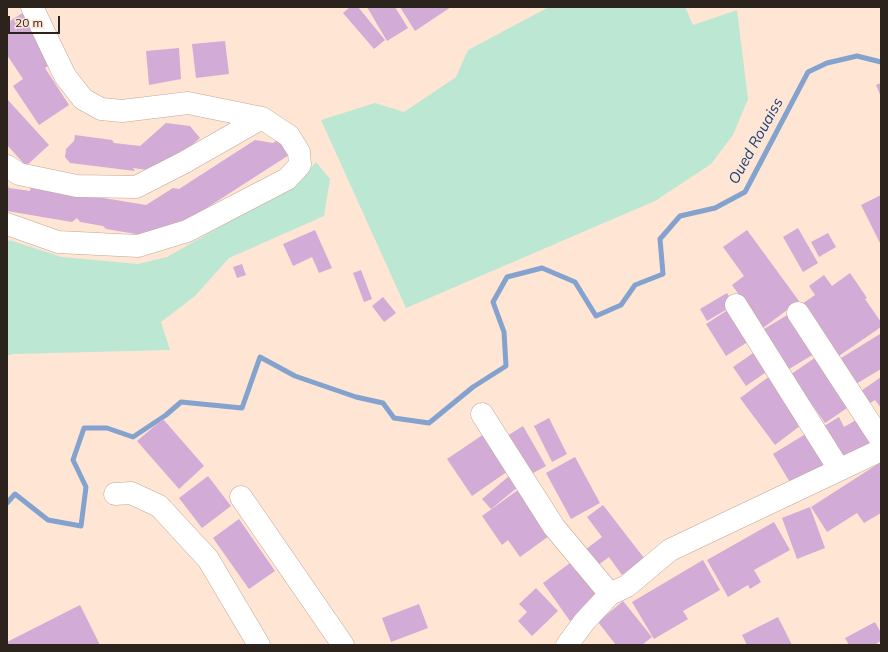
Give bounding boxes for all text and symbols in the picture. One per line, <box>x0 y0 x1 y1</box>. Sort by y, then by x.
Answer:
scale bar <box>10 8 62 34</box>
text: 20 m <box>15 15 43 30</box>
water label: Oued Rouaiss <box>725 95 787 187</box>

